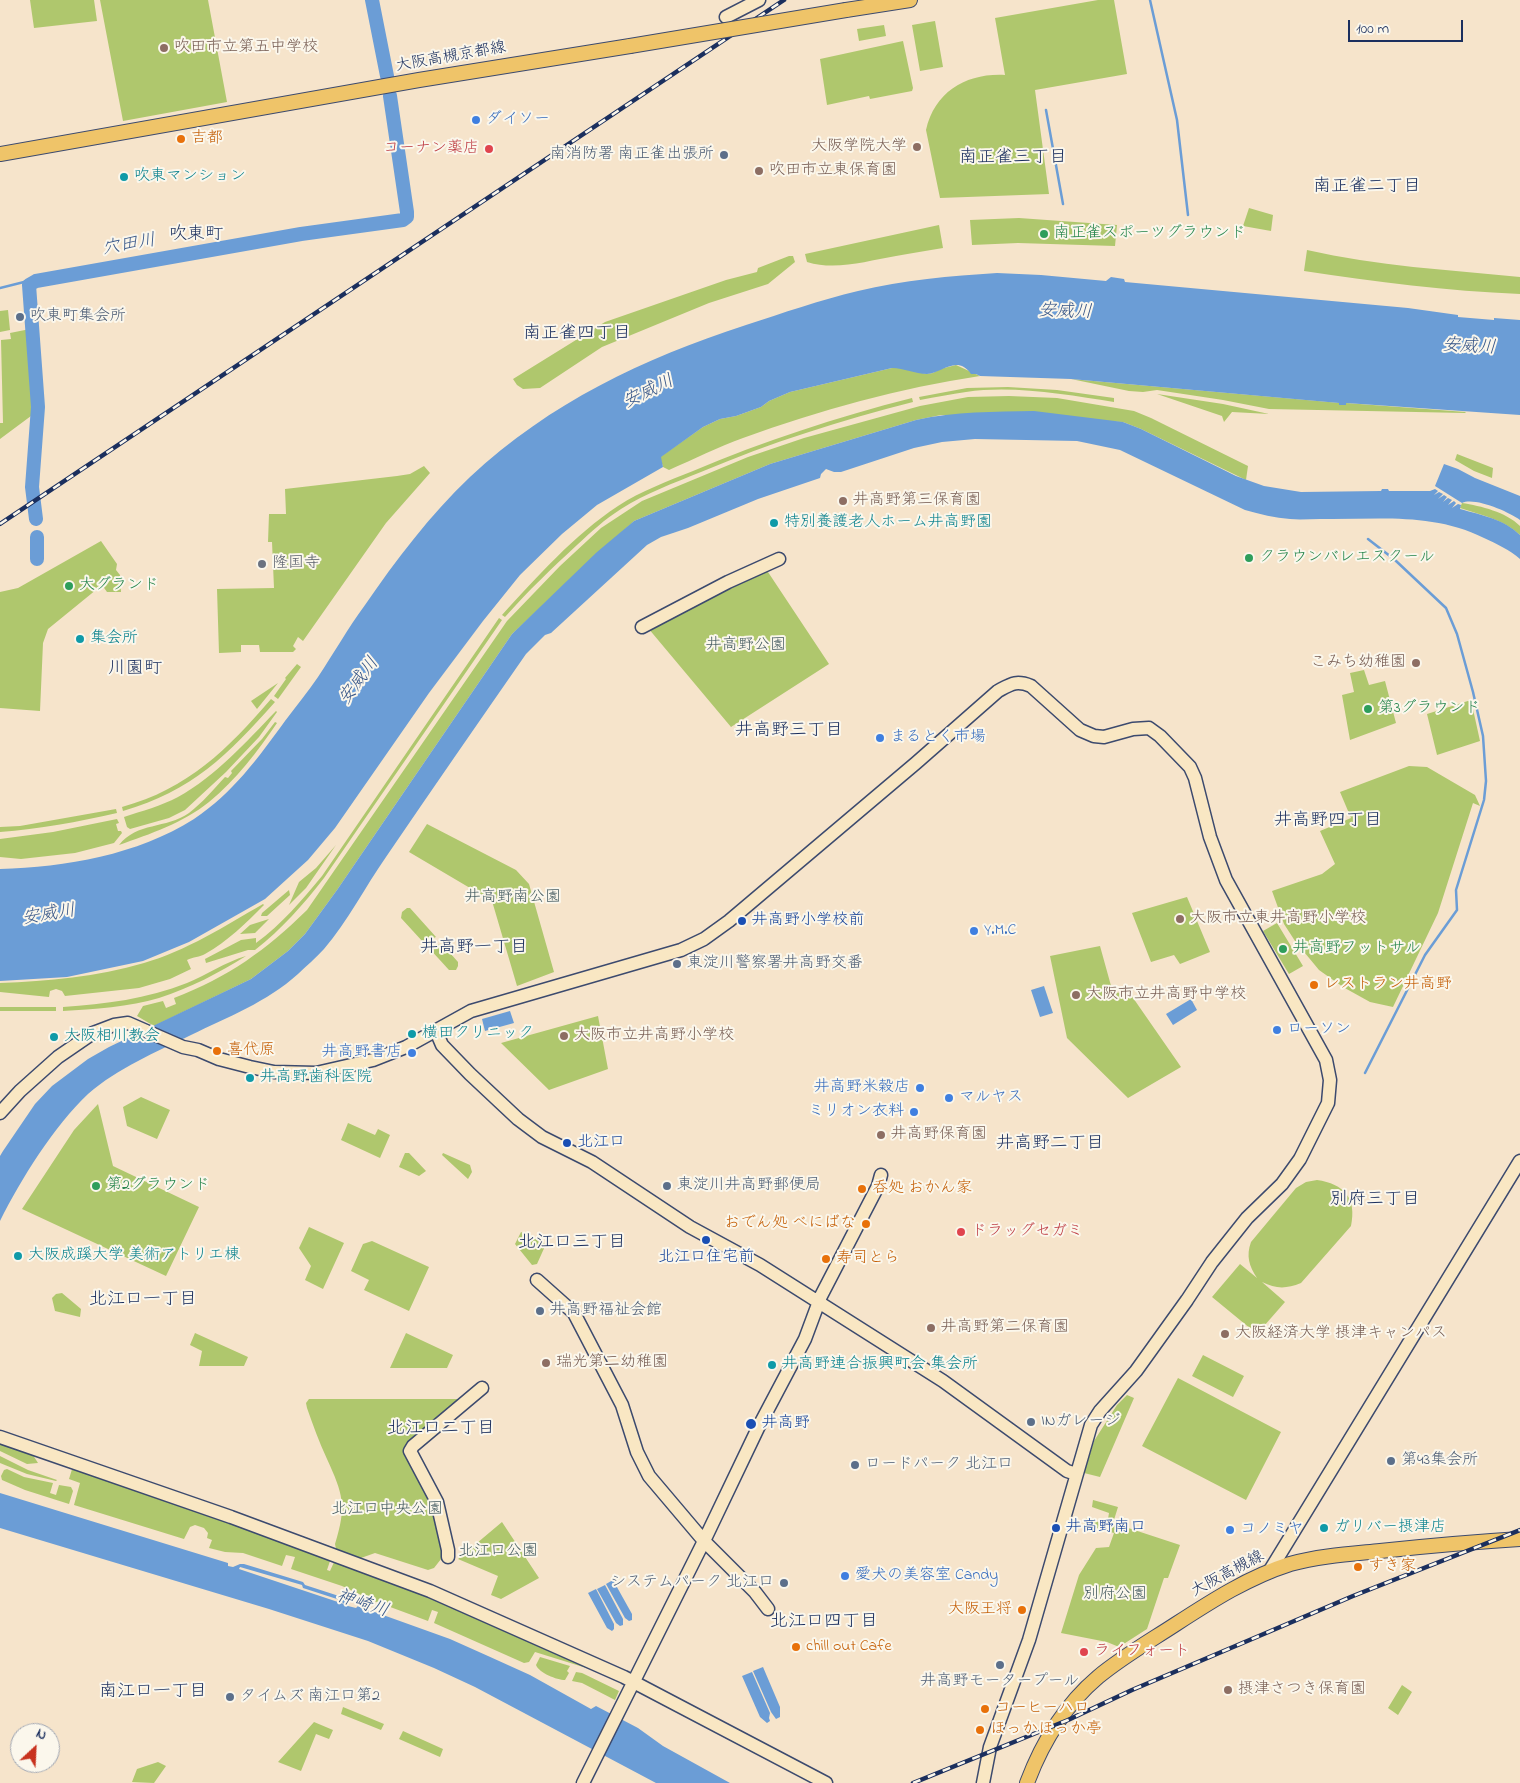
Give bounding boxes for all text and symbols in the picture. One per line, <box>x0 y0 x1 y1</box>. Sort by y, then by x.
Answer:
scale bar <box>1350 10 1465 42</box>
text: 100 m <box>1356 18 1389 40</box>
place label: 吹田市立第五中学校 <box>174 38 318 58</box>
street label: 大阪高槻京都線 <box>394 39 508 77</box>
marker: 吹田市立第五中学校 <box>158 42 170 54</box>
place label: ダイソー <box>486 110 550 130</box>
marker: ダイソー <box>470 114 482 126</box>
place label: 吉都 <box>191 129 223 149</box>
marker: 吉都 <box>175 133 187 145</box>
place label: 大阪学院大学 <box>811 137 907 157</box>
place label: コーナン薬店 <box>383 139 479 159</box>
marker: 大阪学院大学 <box>911 141 923 153</box>
marker: コーナン薬店 <box>483 143 495 155</box>
place label: 南消防署 南正雀出張所 <box>550 145 714 165</box>
district label: 南正雀三丁目 <box>959 148 1067 170</box>
marker: 南消防署 南正雀出張所 <box>718 149 730 161</box>
place label: 吹田市立東保育園 <box>769 161 897 181</box>
marker: 吹田市立東保育園 <box>753 165 765 177</box>
place label: 吹東マンション <box>134 167 246 187</box>
marker: 吹東マンション <box>118 171 130 183</box>
district label: 南正雀二丁目 <box>1313 177 1421 199</box>
place label: 南正雀スポーツグラウンド <box>1054 224 1246 244</box>
district label: 吹東町 <box>169 225 223 247</box>
marker: 南正雀スポーツグラウンド <box>1038 228 1050 240</box>
water label: 穴田川 <box>101 231 157 261</box>
water label: 安威川 <box>1038 301 1092 325</box>
place label: 吹東町集会所 <box>30 307 126 327</box>
marker: 吹東町集会所 <box>14 311 26 323</box>
district label: 南正雀四丁目 <box>523 324 631 346</box>
water label: 安威川 <box>1441 336 1497 360</box>
water label: 安威川 <box>620 371 678 415</box>
place label: 井高野第三保育園 <box>853 491 981 511</box>
marker: 井高野第三保育園 <box>837 495 849 507</box>
place label: 特別養護老人ホーム井高野園 <box>784 513 992 533</box>
marker: 特別養護老人ホーム井高野園 <box>768 517 780 529</box>
place label: クラウンバレエスクール <box>1259 548 1435 568</box>
marker: クラウンバレエスクール <box>1243 552 1255 564</box>
place label: 隆国寺 <box>272 554 320 574</box>
marker: 隆国寺 <box>256 558 268 570</box>
place label: 大グランド <box>79 576 159 596</box>
marker: 大グランド <box>63 580 75 592</box>
place label: 集会所 <box>90 629 138 649</box>
marker: 集会所 <box>74 633 86 645</box>
park label: 井高野公園 <box>706 636 786 656</box>
place label: こみち幼稚園 <box>1310 653 1406 673</box>
water label: 安威川 <box>335 654 385 710</box>
marker: こみち幼稚園 <box>1410 657 1422 669</box>
district label: 川園町 <box>108 659 162 681</box>
place label: 第3グラウンド <box>1378 699 1481 719</box>
marker: 第3グラウンド <box>1362 703 1374 715</box>
district label: 井高野三丁目 <box>735 721 843 743</box>
place label: まるとく市場 <box>890 728 986 748</box>
marker: まるとく市場 <box>874 732 886 744</box>
district label: 井高野四丁目 <box>1274 811 1382 833</box>
park label: 井高野南公園 <box>465 888 561 908</box>
water label: 安威川 <box>21 901 77 931</box>
place label: 大阪市立東井高野小学校 <box>1190 909 1366 929</box>
place label: 井高野小学校前 <box>752 911 864 931</box>
marker: 大阪市立東井高野小学校 <box>1174 913 1186 925</box>
marker: 井高野小学校前 <box>736 915 748 927</box>
place label: Y.M.C <box>984 921 1016 941</box>
marker: Y.M.C <box>968 925 980 937</box>
district label: 井高野一丁目 <box>420 938 528 960</box>
place label: 井高野フットサル <box>1293 939 1421 959</box>
marker: 井高野フットサル <box>1277 943 1289 955</box>
place label: 東淀川警察署井高野交番 <box>687 954 863 974</box>
marker: 東淀川警察署井高野交番 <box>671 958 683 970</box>
place label: レストラン井高野 <box>1324 975 1452 995</box>
marker: レストラン井高野 <box>1308 979 1320 991</box>
place label: 大阪市立井高野中学校 <box>1086 985 1246 1005</box>
marker: 大阪市立井高野中学校 <box>1070 989 1082 1001</box>
place label: ローソン <box>1287 1020 1351 1040</box>
place label: 横田クリニック <box>422 1024 534 1044</box>
marker: ローソン <box>1271 1024 1283 1036</box>
place label: 大阪市立井高野小学校 <box>574 1026 734 1046</box>
place label: 大阪相川教会 <box>64 1027 160 1047</box>
marker: 横田クリニック <box>406 1028 418 1040</box>
marker: 大阪市立井高野小学校 <box>558 1030 570 1042</box>
marker: 大阪相川教会 <box>48 1031 60 1043</box>
place label: 喜代原 <box>227 1041 275 1061</box>
place label: 井高野書店 <box>322 1043 402 1063</box>
marker: 喜代原 <box>211 1045 223 1057</box>
marker: 井高野書店 <box>406 1047 418 1059</box>
place label: 井高野歯科医院 <box>260 1068 372 1088</box>
marker: 井高野歯科医院 <box>244 1072 256 1084</box>
place label: 井高野米穀店 <box>814 1078 910 1098</box>
marker: 井高野米穀店 <box>914 1082 926 1094</box>
place label: マルヤス <box>959 1088 1023 1108</box>
marker: マルヤス <box>943 1092 955 1104</box>
place label: ミリオン衣料 <box>808 1102 904 1122</box>
marker: ミリオン衣料 <box>908 1106 920 1118</box>
place label: 井高野保育園 <box>891 1125 987 1145</box>
marker: 井高野保育園 <box>875 1129 887 1141</box>
place label: 北江口 <box>577 1133 625 1153</box>
district label: 井高野二丁目 <box>996 1134 1104 1156</box>
marker: 北江口 <box>561 1137 573 1149</box>
place label: 第2グラウンド <box>106 1176 210 1196</box>
place label: 東淀川井高野郵便局 <box>677 1176 821 1196</box>
place label: 呑処 おかん家 <box>872 1179 972 1199</box>
marker: 第2グラウンド <box>90 1180 102 1192</box>
marker: 東淀川井高野郵便局 <box>661 1180 673 1192</box>
marker: 呑処 おかん家 <box>856 1183 868 1195</box>
district label: 別府三丁目 <box>1330 1190 1420 1212</box>
place label: おでん処 べにばな <box>724 1214 856 1234</box>
marker: おでん処 べにばな <box>860 1218 872 1230</box>
place label: ドラッグセガミ <box>971 1222 1083 1242</box>
marker: ドラッグセガミ <box>955 1226 967 1238</box>
district label: 北江口三丁目 <box>518 1233 626 1255</box>
marker: 北江口住宅前 <box>700 1234 712 1246</box>
place label: 大阪成蹊大学 美術アトリエ棟 <box>28 1246 240 1266</box>
place label: 北江口住宅前 <box>658 1248 754 1268</box>
place label: 寿司とら <box>836 1249 900 1269</box>
marker: 大阪成蹊大学 美術アトリエ棟 <box>12 1250 24 1262</box>
marker: 寿司とら <box>820 1253 832 1265</box>
district label: 北江口一丁目 <box>89 1290 197 1312</box>
place label: 井高野福祉会館 <box>550 1301 662 1321</box>
marker: 井高野福祉会館 <box>534 1305 546 1317</box>
place label: 井高野第二保育園 <box>941 1318 1069 1338</box>
marker: 井高野第二保育園 <box>925 1322 937 1334</box>
place label: 大阪経済大学 摂津キャンパス <box>1235 1324 1447 1344</box>
marker: 大阪経済大学 摂津キャンパス <box>1219 1328 1231 1340</box>
place label: 瑞光第二幼稚園 <box>556 1353 668 1373</box>
place label: 井高野連合振興町会 集会所 <box>782 1355 978 1375</box>
marker: 瑞光第二幼稚園 <box>540 1357 552 1369</box>
marker: 井高野連合振興町会 集会所 <box>766 1359 778 1371</box>
place label: INガレージ <box>1041 1412 1120 1432</box>
place label: 井高野 <box>762 1414 810 1434</box>
marker: INガレージ <box>1025 1416 1037 1428</box>
marker: 井高野 <box>744 1417 758 1431</box>
district label: 北江口二丁目 <box>387 1419 495 1441</box>
place label: 第43集会所 <box>1401 1451 1478 1471</box>
place label: ロードパーク 北江口 <box>865 1455 1013 1475</box>
marker: 第43集会所 <box>1385 1455 1397 1467</box>
marker: ロードパーク 北江口 <box>849 1459 861 1471</box>
park label: 北江口中央公園 <box>331 1500 443 1520</box>
place label: 井高野南口 <box>1066 1518 1146 1538</box>
place label: ガリバー摂津店 <box>1334 1518 1446 1538</box>
place label: コノミヤ <box>1240 1520 1304 1540</box>
marker: 井高野南口 <box>1050 1522 1062 1534</box>
marker: ガリバー摂津店 <box>1318 1522 1330 1534</box>
marker: コノミヤ <box>1224 1524 1236 1536</box>
park label: 北江口公園 <box>458 1542 538 1562</box>
street label: 大阪高槻線 <box>1188 1548 1268 1602</box>
place label: すき家 <box>1368 1557 1416 1577</box>
marker: すき家 <box>1352 1561 1364 1573</box>
place label: 愛犬の美容室 Candy <box>855 1566 998 1586</box>
marker: 愛犬の美容室 Candy <box>839 1570 851 1582</box>
place label: システムパーク 北江口 <box>610 1573 774 1593</box>
marker: システムパーク 北江口 <box>778 1577 790 1589</box>
park label: 別府公園 <box>1083 1585 1147 1605</box>
water label: 神崎川 <box>333 1586 391 1624</box>
place label: 大阪王将 <box>948 1600 1012 1620</box>
marker: 大阪王将 <box>1016 1604 1028 1616</box>
district label: 北江口四丁目 <box>770 1612 878 1634</box>
place label: chill out Cafe <box>806 1637 892 1657</box>
marker: chill out Cafe <box>790 1641 802 1653</box>
place label: ライフォート <box>1094 1642 1190 1662</box>
marker: ライフォート <box>1078 1646 1090 1658</box>
marker: 井高野モータープール <box>994 1659 1006 1671</box>
place label: 井高野モータープール <box>920 1672 1080 1692</box>
place label: 摂津さつき保育園 <box>1238 1680 1366 1700</box>
district label: 南江口一丁目 <box>99 1682 207 1704</box>
marker: 摂津さつき保育園 <box>1222 1684 1234 1696</box>
place label: タイムズ 南江口第2 <box>240 1687 380 1707</box>
marker: タイムズ 南江口第2 <box>224 1691 236 1703</box>
place label: コーヒーハロ <box>995 1699 1090 1719</box>
marker: コーヒーハロ <box>979 1703 991 1715</box>
place label: ほっかほっか亭 <box>990 1720 1102 1740</box>
north arrow <box>10 1723 60 1773</box>
text: N <box>32 1723 50 1746</box>
marker: ほっかほっか亭 <box>974 1724 986 1736</box>

